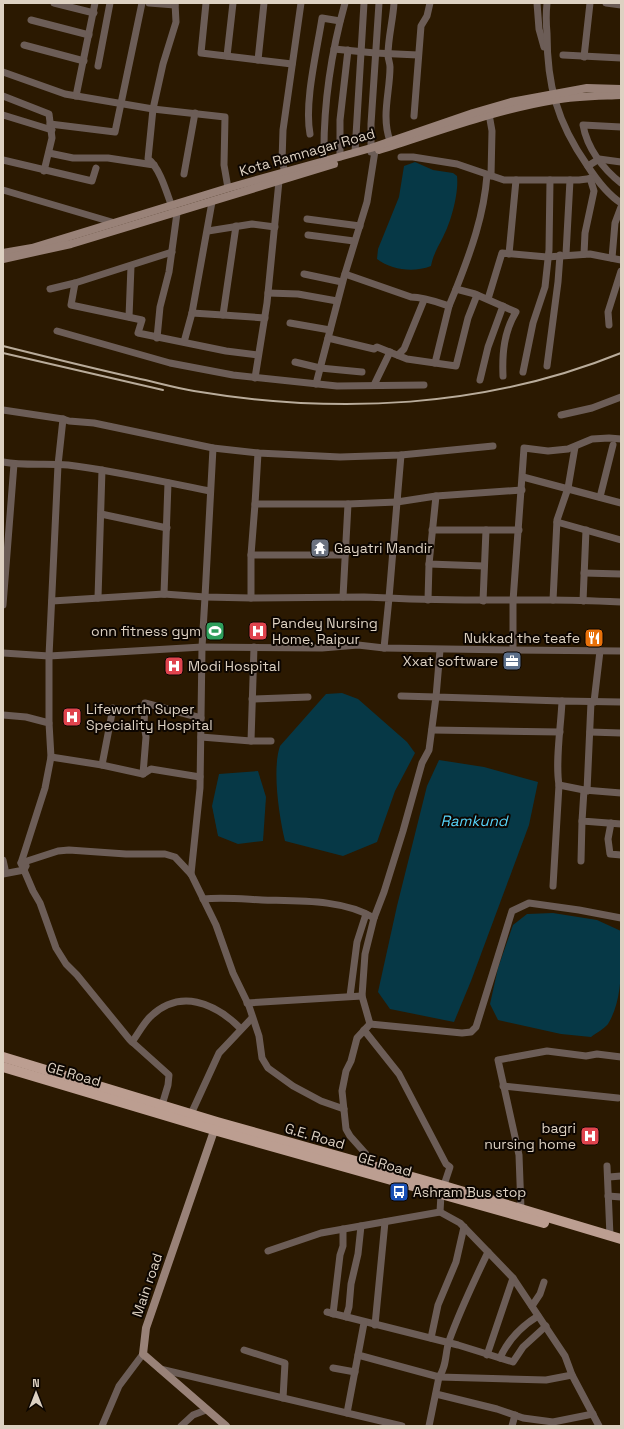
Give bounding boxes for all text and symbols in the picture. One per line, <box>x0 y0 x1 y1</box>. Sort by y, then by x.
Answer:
street label: Kota Ramnagar Road <box>237 124 377 180</box>
temple icon: Gayatri Mandir <box>309 537 331 559</box>
place label: Gayatri Mandir <box>334 539 433 557</box>
place label: Pandey Nursing Home, Raipur <box>272 614 378 648</box>
sports icon: onn fitness gym <box>204 620 226 642</box>
hospital icon: Pandey Nursing Home, Raipur <box>247 620 269 642</box>
place label: onn fitness gym <box>91 622 201 640</box>
restaurant icon: Nukkad the teafe <box>583 627 605 649</box>
place label: Nukkad the teafe <box>464 629 580 647</box>
office icon: Xxat software <box>501 650 523 672</box>
place label: Xxat software <box>403 652 498 670</box>
hospital icon: Modi Hospital <box>163 655 185 677</box>
place label: Modi Hospital <box>188 657 280 675</box>
place label: Lifeworth Super Speciality Hospital <box>86 700 213 734</box>
hospital icon: Lifeworth Super Speciality Hospital <box>61 706 83 728</box>
water label: Ramkund <box>440 811 510 830</box>
street label: GE Road <box>45 1058 103 1090</box>
street label: G.E. Road <box>283 1119 347 1153</box>
place label: bagri nursing home <box>484 1119 576 1153</box>
hospital icon: bagri nursing home <box>579 1125 601 1147</box>
street label: GE Road <box>356 1148 414 1180</box>
bus stop icon: Ashram Bus stop <box>388 1181 410 1203</box>
place label: Ashram Bus stop <box>413 1183 526 1201</box>
street label: Main road <box>128 1251 166 1319</box>
north arrow <box>16 1373 56 1413</box>
text: N <box>32 1376 40 1390</box>

